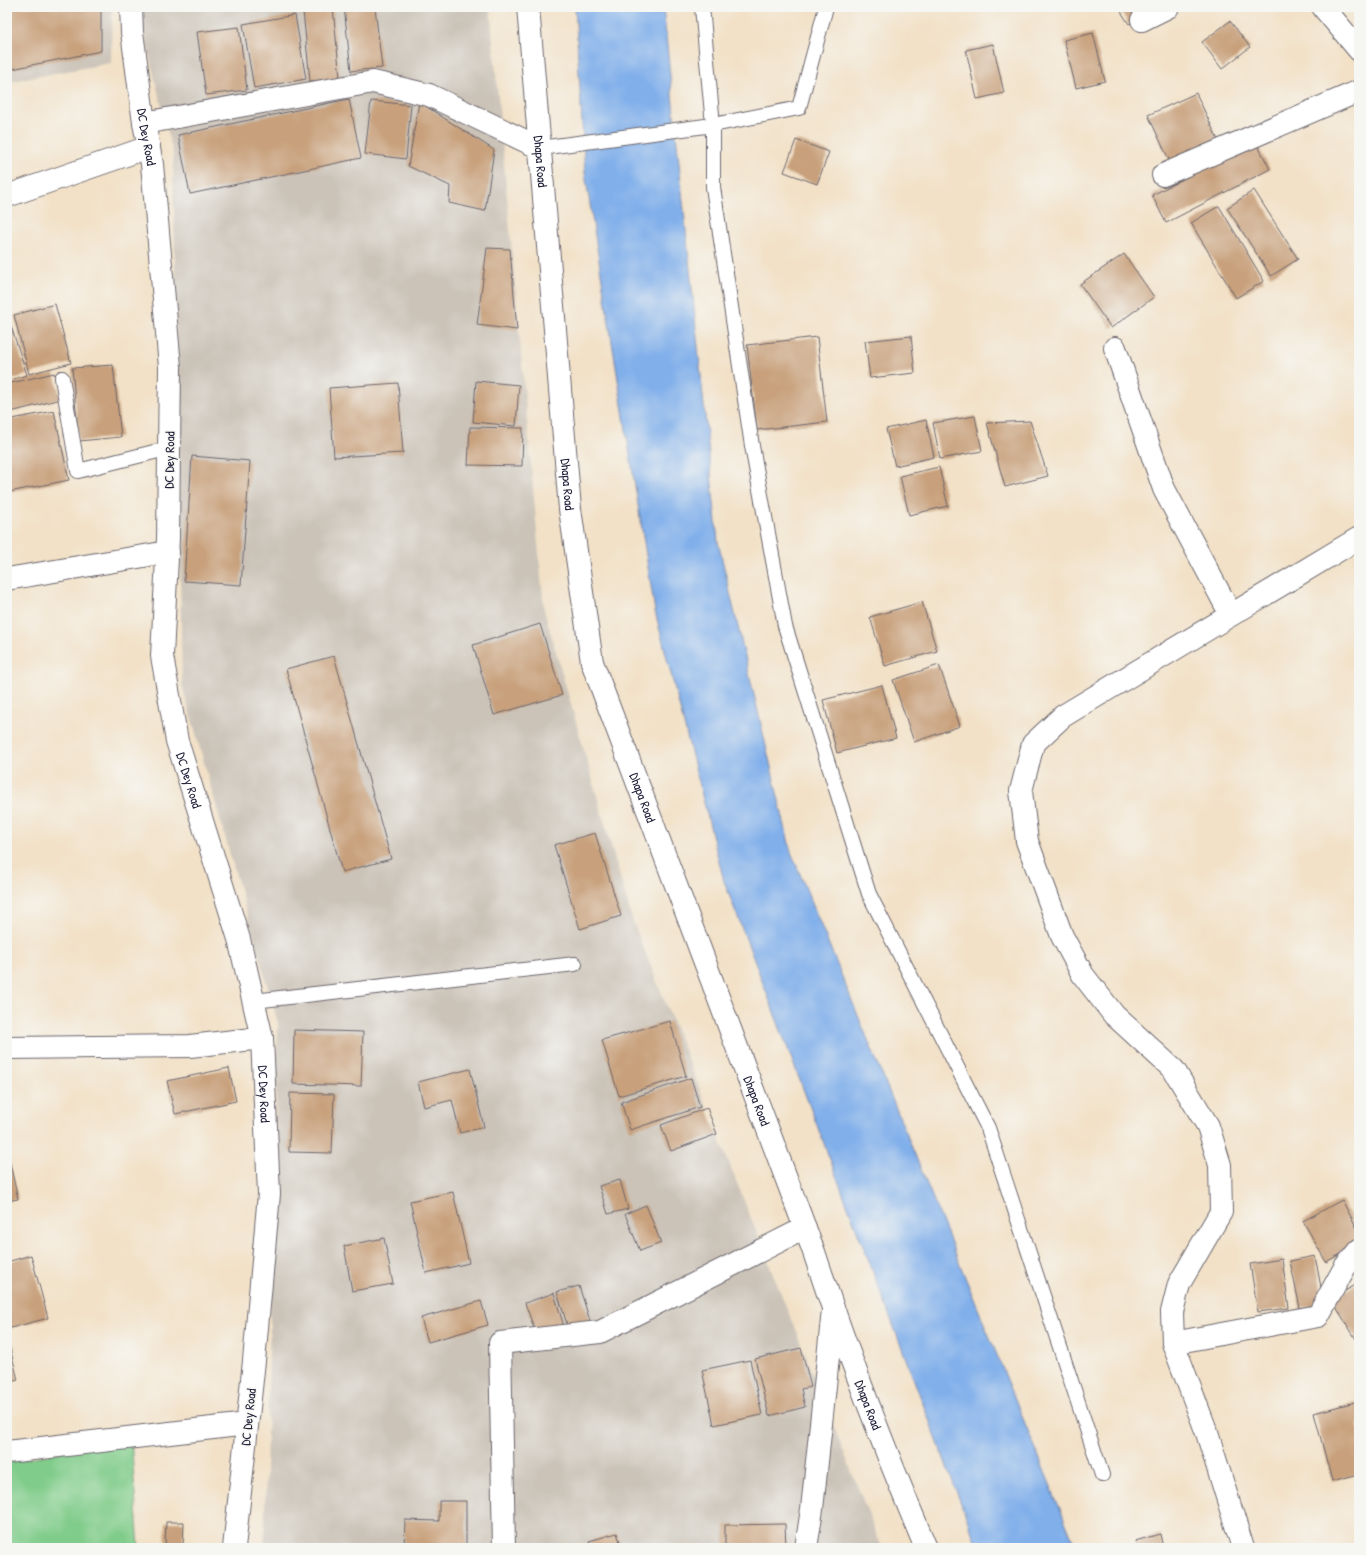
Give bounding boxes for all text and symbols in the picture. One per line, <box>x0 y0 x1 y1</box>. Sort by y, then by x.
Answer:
street label: DC Dey Road <box>133 107 161 167</box>
street label: Dhapa Road <box>530 135 552 188</box>
street label: DC Dey Road <box>160 431 178 489</box>
street label: Dhapa Road <box>557 458 579 511</box>
street label: DC Dey Road <box>172 750 206 810</box>
street label: Dhapa Road <box>625 770 660 825</box>
street label: DC Dey Road <box>254 1065 275 1123</box>
street label: Dhapa Road <box>740 1073 775 1128</box>
street label: Dhapa Road <box>851 1377 886 1432</box>
street label: DC Dey Road <box>236 1387 260 1447</box>

